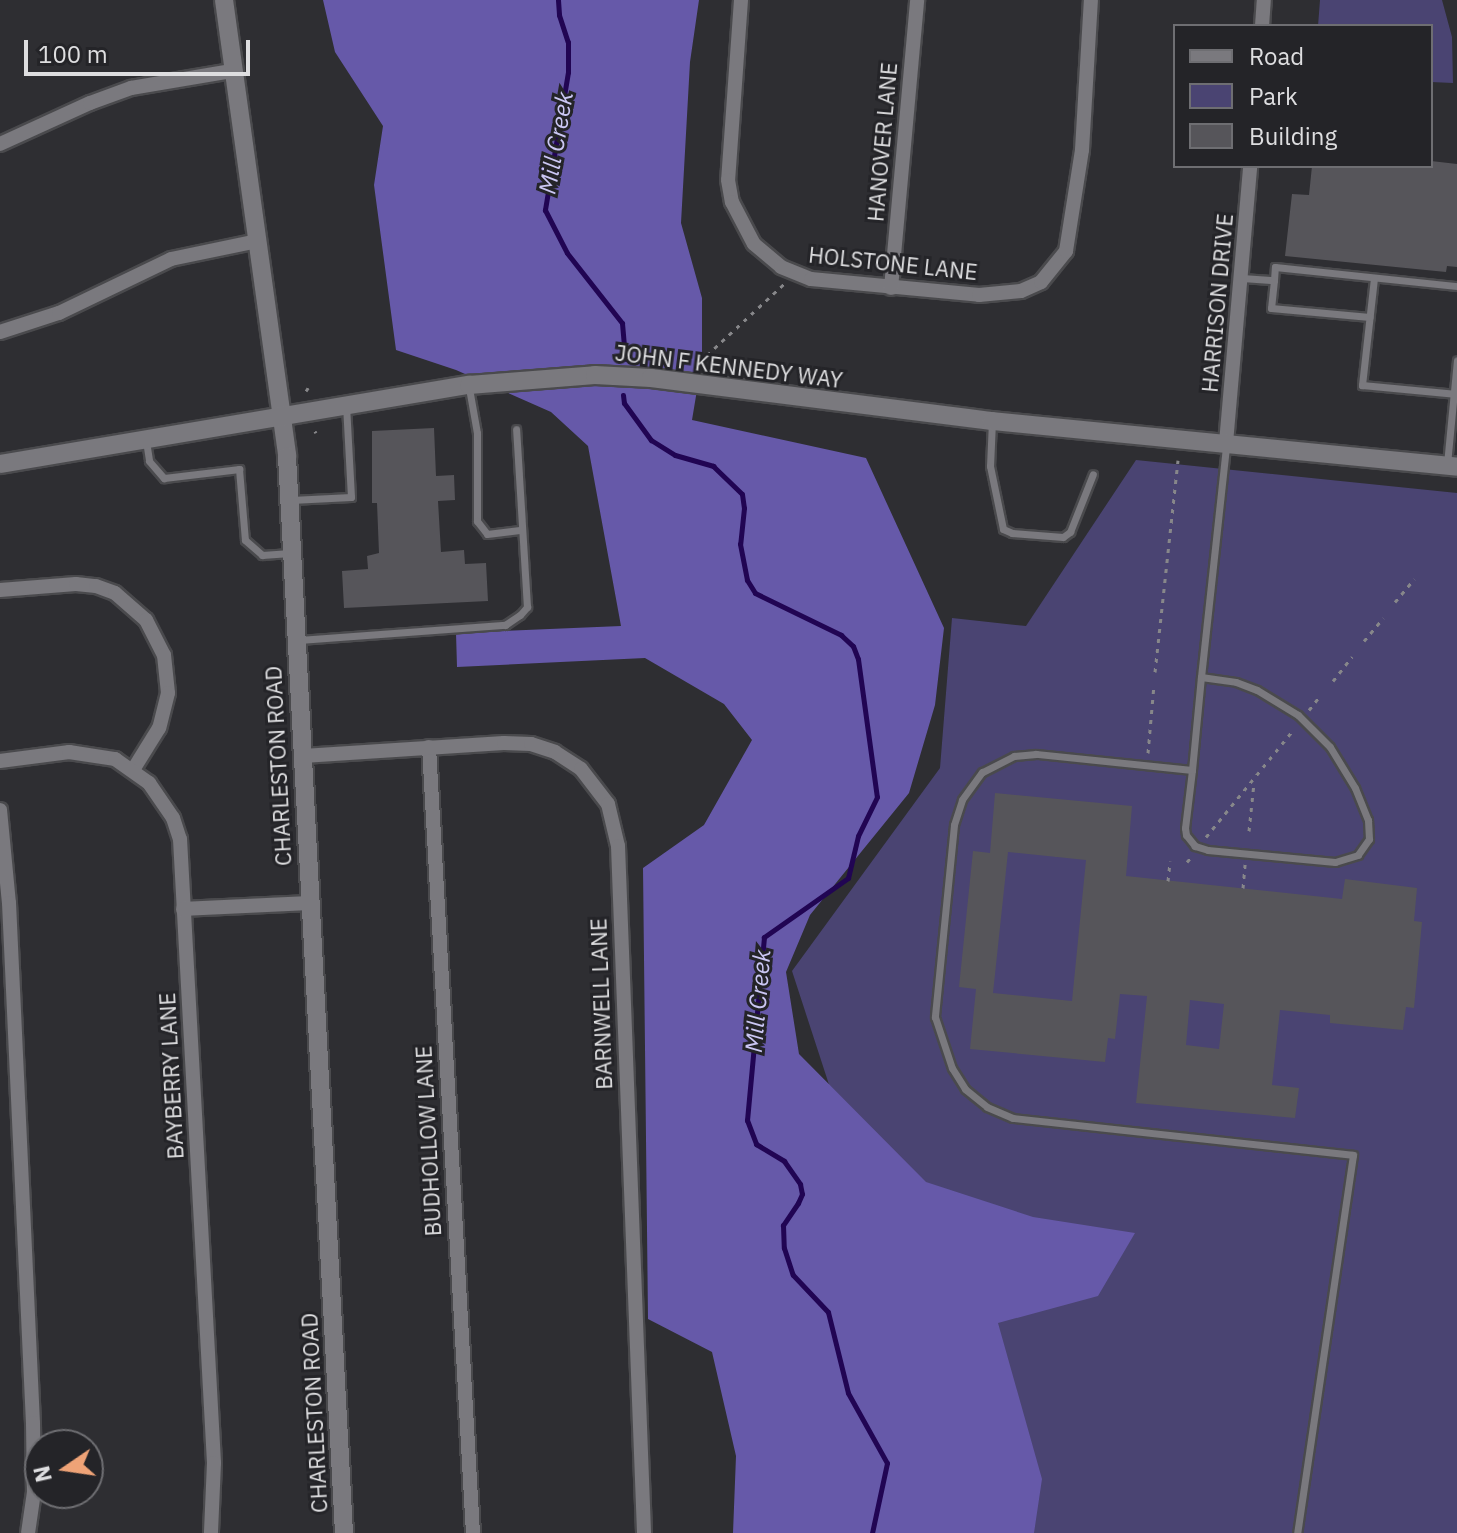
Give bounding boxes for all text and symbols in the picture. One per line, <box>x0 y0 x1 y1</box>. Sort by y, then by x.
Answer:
scale bar <box>28 24 254 74</box>
legend <box>1173 24 1433 168</box>
text: 100 m <box>38 38 108 70</box>
text: Road <box>1249 40 1304 72</box>
street label: HANOVER LANE <box>862 61 902 223</box>
text: Park <box>1249 80 1298 112</box>
water label: Mill Creek <box>533 90 579 196</box>
text: Building <box>1249 120 1337 152</box>
street label: HARRISON DRIVE <box>1196 212 1238 394</box>
street label: HOLSTONE LANE <box>807 241 979 285</box>
street label: JOHN F KENNEDY WAY <box>614 339 844 393</box>
street label: CHARLESTON ROAD <box>260 665 296 867</box>
street label: BARNWELL LANE <box>585 918 617 1090</box>
water label: Mill Creek <box>739 948 777 1054</box>
street label: BAYBERRY LANE <box>153 992 189 1160</box>
street label: BUDHOLLOW LANE <box>410 1045 446 1237</box>
street label: CHARLESTON ROAD <box>296 1312 332 1514</box>
north arrow <box>24 1429 104 1509</box>
text: N <box>26 1463 58 1485</box>

